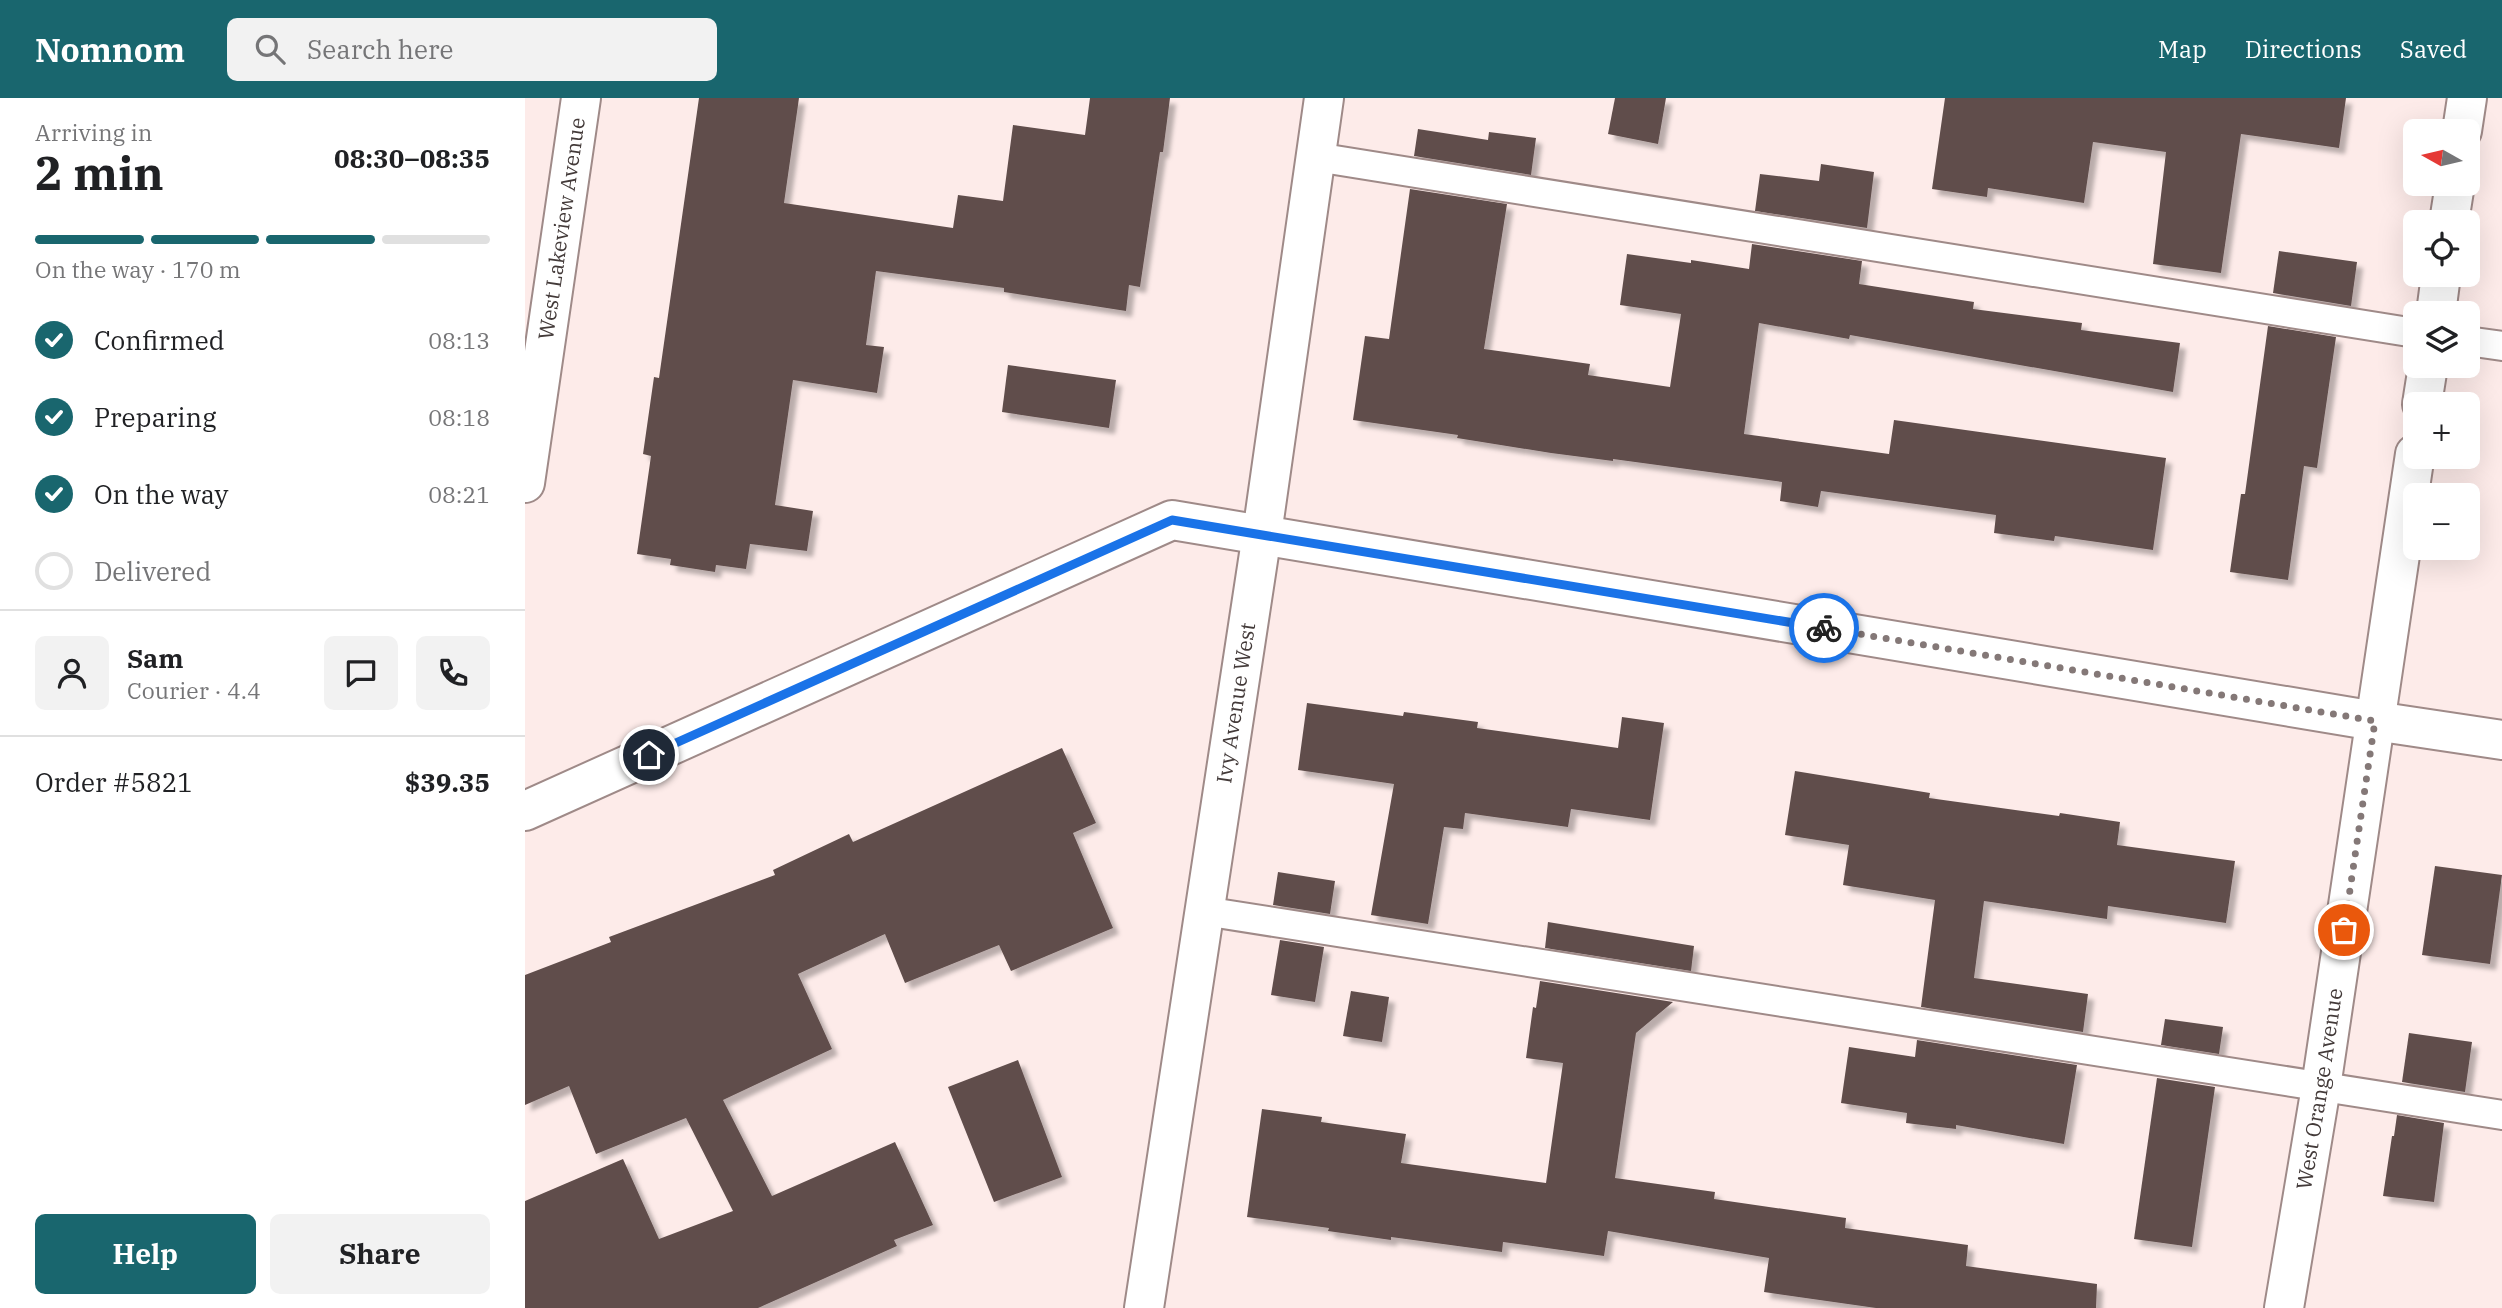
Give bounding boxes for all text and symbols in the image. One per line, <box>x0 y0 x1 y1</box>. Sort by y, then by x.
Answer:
search box <box>227 18 717 81</box>
text: Nomnom <box>35 28 185 71</box>
icon: search <box>251 30 289 68</box>
text: Search here <box>307 32 453 66</box>
text: Map <box>2158 33 2207 65</box>
text: Directions <box>2245 33 2362 65</box>
text: Saved <box>2400 33 2467 65</box>
street label: West Lakeview Avenue <box>531 115 591 342</box>
text: Arriving in <box>35 117 152 147</box>
north arrow <box>2403 119 2480 196</box>
map controls <box>2403 119 2480 560</box>
text: 08:30–08:35 <box>334 141 490 175</box>
text: 2 min <box>35 143 164 203</box>
button: locate <box>2403 210 2480 287</box>
text: On the way · 170 m <box>35 254 241 284</box>
button: layers <box>2403 301 2480 378</box>
icon: check <box>35 321 73 359</box>
text: Confirmed <box>94 323 225 357</box>
text: 08:13 <box>428 325 490 355</box>
button: + <box>2403 392 2480 469</box>
icon: check <box>35 398 73 436</box>
text: Preparing <box>94 400 216 434</box>
text: 08:18 <box>428 402 490 432</box>
icon: check <box>35 475 73 513</box>
text: On the way <box>94 477 228 511</box>
text: 08:21 <box>428 479 490 509</box>
button: − <box>2403 483 2480 560</box>
text: Delivered <box>94 554 211 588</box>
courier <box>1789 593 1859 663</box>
icon: bike <box>1805 609 1843 647</box>
street label: Ivy Avenue West <box>1209 621 1261 785</box>
button: person <box>35 636 109 710</box>
button: chat <box>324 636 398 710</box>
button: phone <box>416 636 490 710</box>
text: Sam <box>127 641 183 675</box>
text: Courier · 4.4 <box>127 675 261 705</box>
pin <box>619 725 679 785</box>
icon: home <box>630 736 668 774</box>
text: Order #5821 <box>35 765 193 799</box>
text: $39.35 <box>405 765 490 799</box>
pin <box>2314 900 2374 960</box>
icon: bag <box>2325 911 2363 949</box>
street label: West Orange Avenue <box>2289 986 2349 1192</box>
button: Help <box>35 1214 256 1294</box>
button: Share <box>270 1214 490 1294</box>

